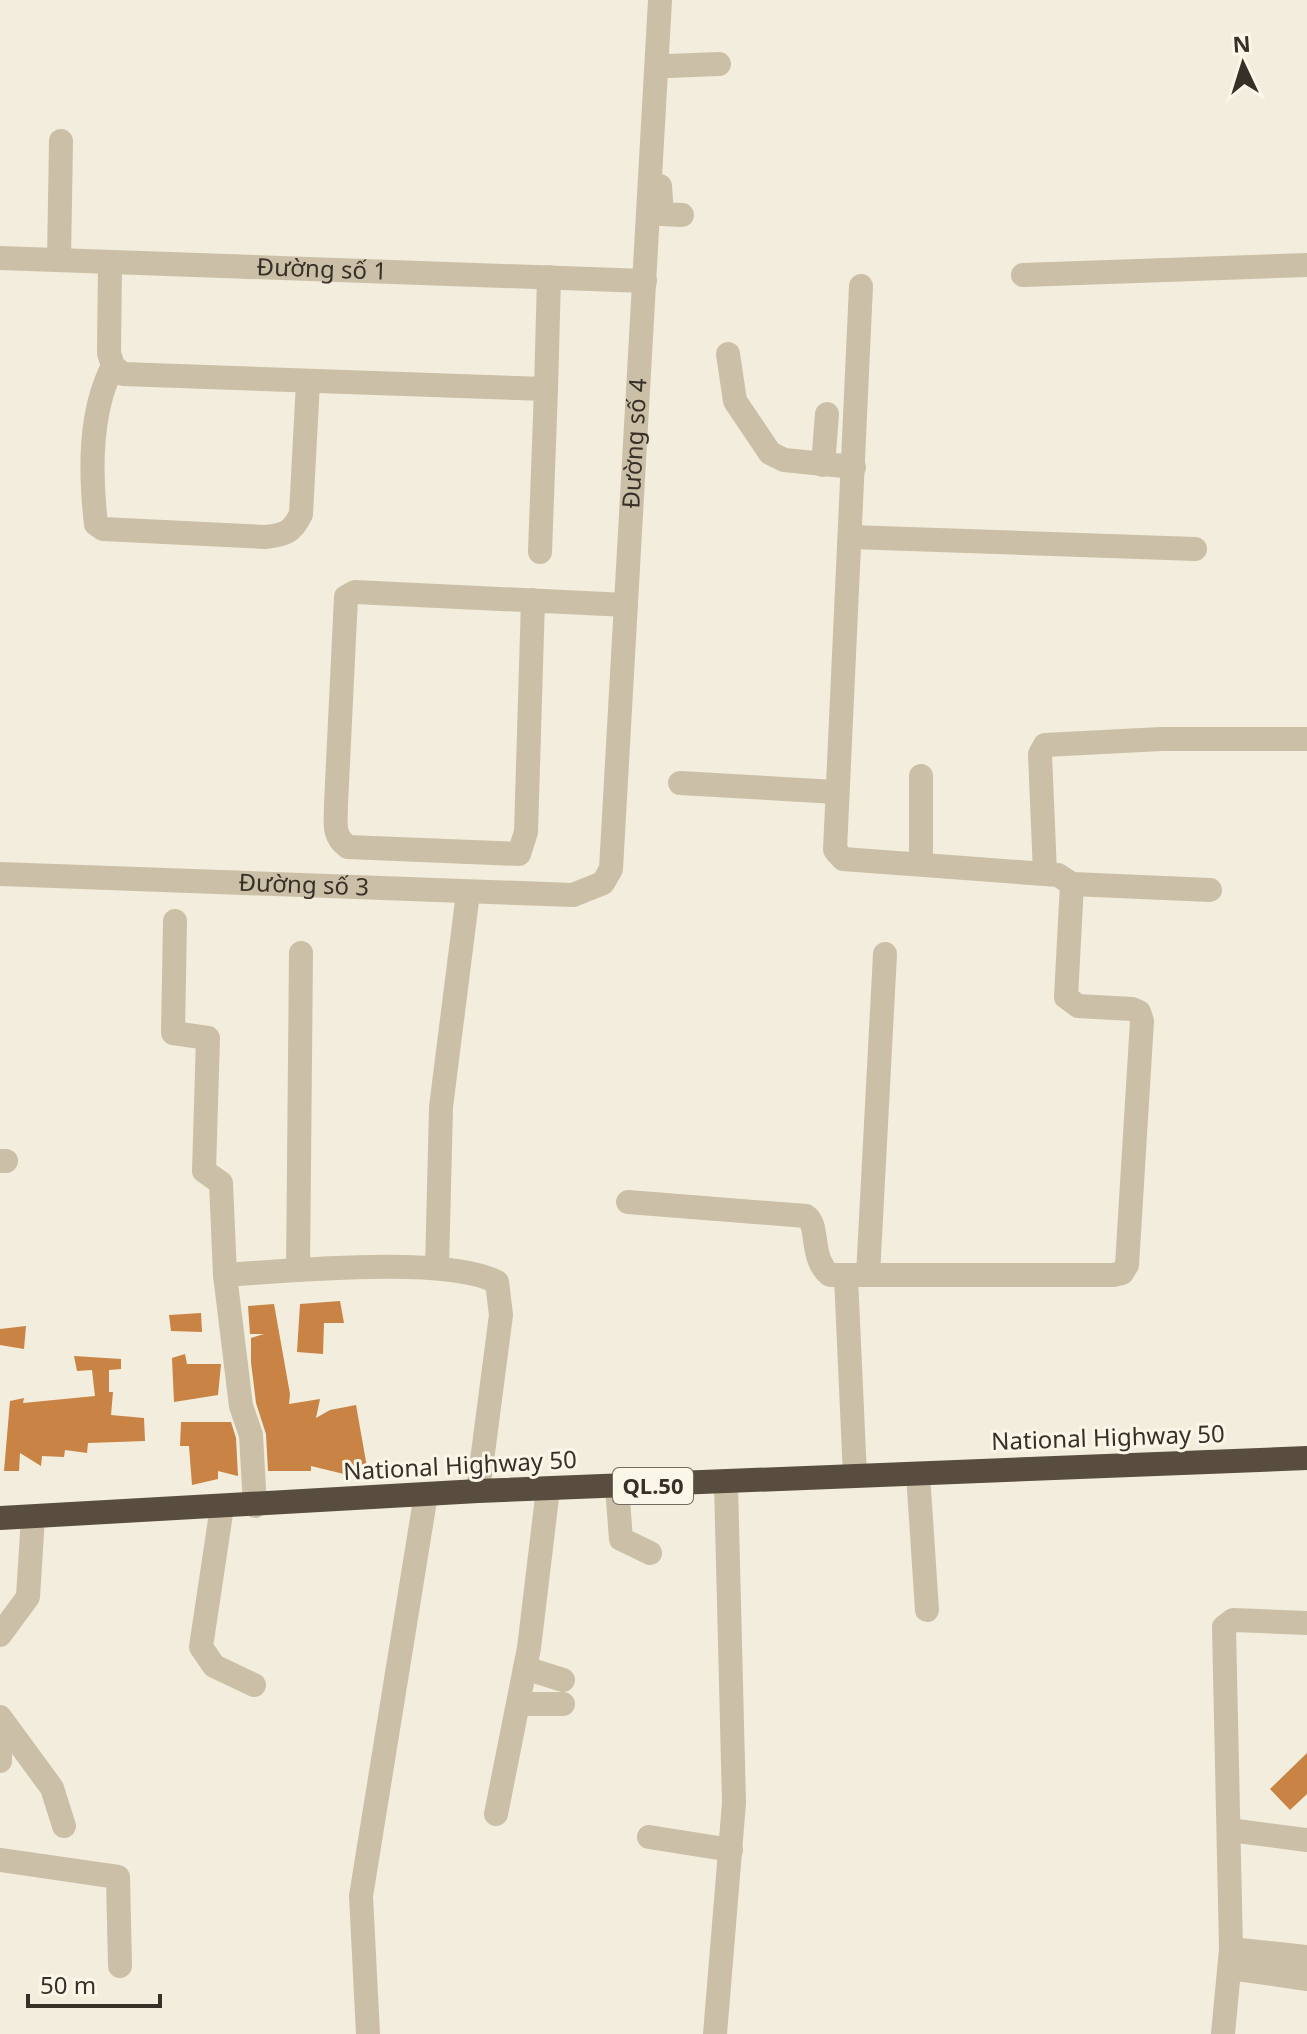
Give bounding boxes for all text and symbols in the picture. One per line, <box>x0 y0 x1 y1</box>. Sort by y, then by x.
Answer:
north arrow <box>1203 24 1283 104</box>
text: N <box>1232 27 1252 59</box>
street label: Đường số 1 <box>256 249 388 287</box>
street label: Đường số 4 <box>613 377 654 509</box>
street label: Đường số 3 <box>238 865 370 903</box>
street label: National Highway 50 <box>991 1416 1225 1457</box>
street label: National Highway 50 <box>342 1442 577 1487</box>
road number: QL.50 <box>613 1468 693 1504</box>
scale bar <box>28 1958 160 2008</box>
text: 50 m <box>40 1968 96 2001</box>

